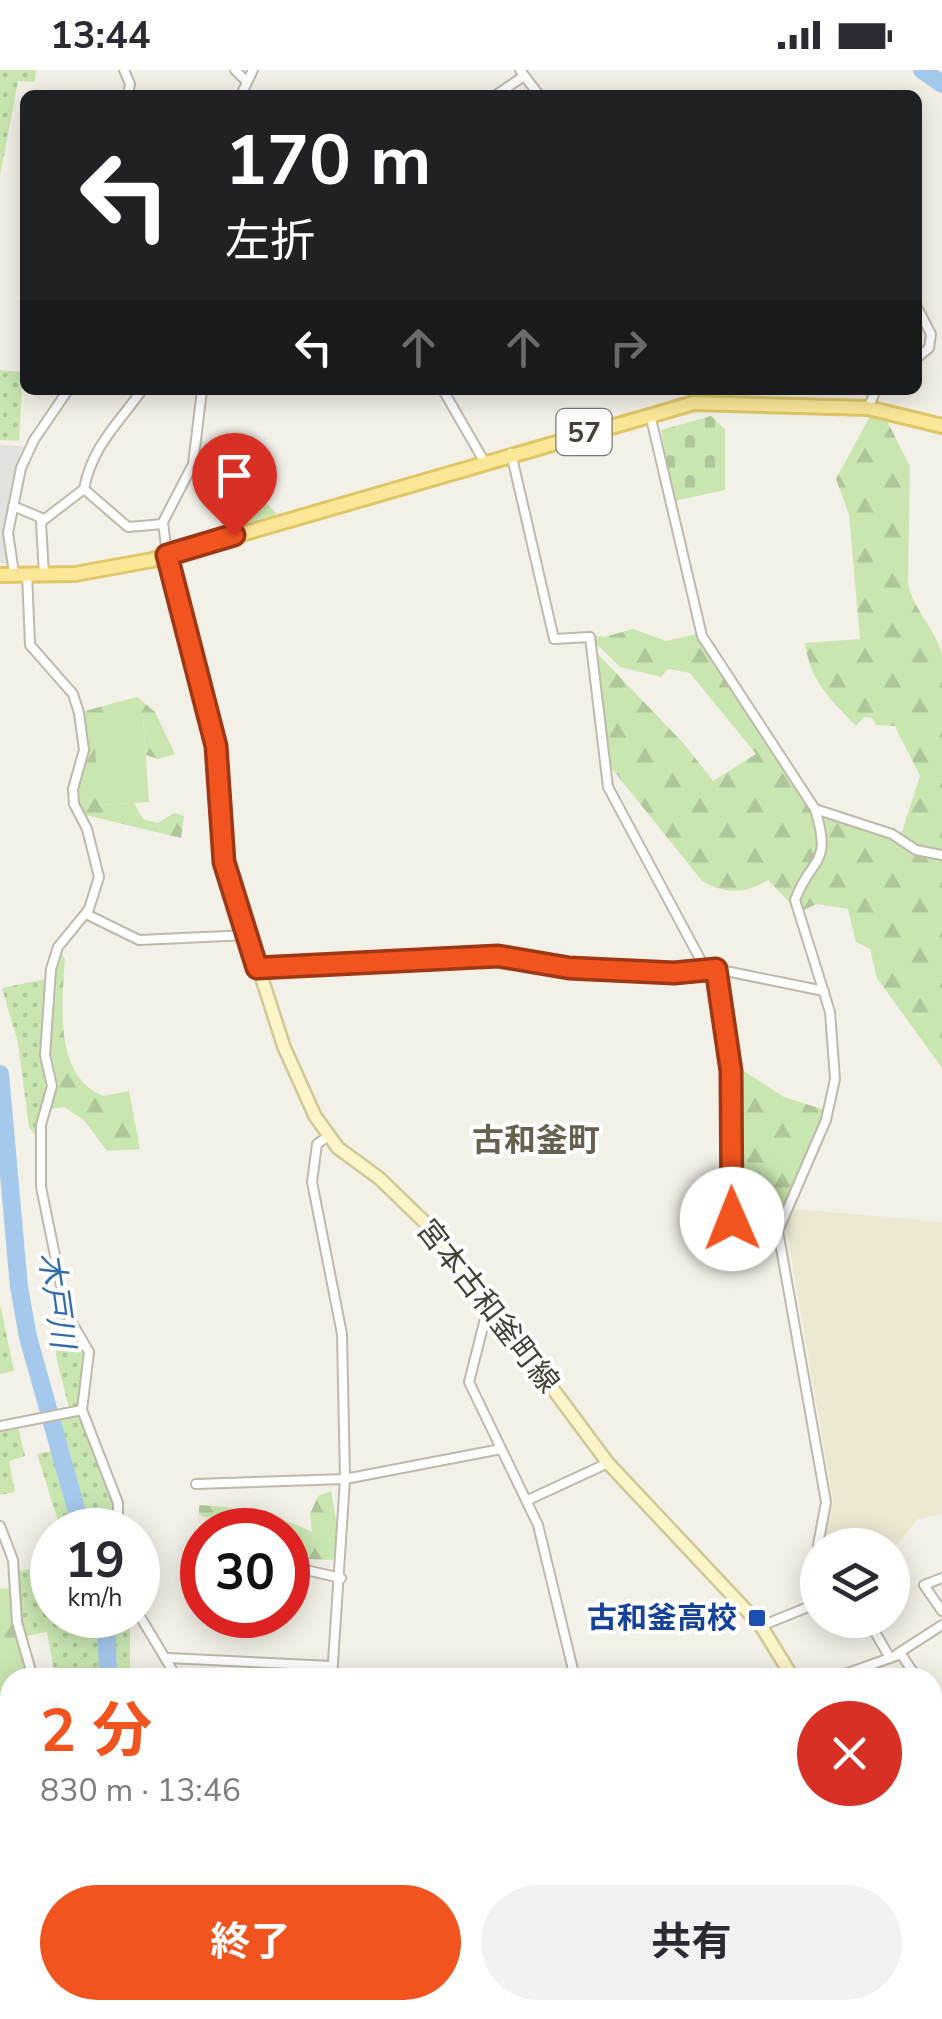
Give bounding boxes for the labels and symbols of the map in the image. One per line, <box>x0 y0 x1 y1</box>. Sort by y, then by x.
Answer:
road number: 57 <box>556 409 612 455</box>
pin <box>192 433 277 536</box>
district label: 古和釜町 <box>472 1119 600 1162</box>
position arrow <box>680 1167 784 1271</box>
street label: 宮本古和釜町線 <box>407 1211 568 1402</box>
water label: 木戸川 <box>29 1250 85 1354</box>
speed limit sign: 30 <box>180 1508 310 1638</box>
place label: 古和釜高校 <box>587 1598 737 1639</box>
marker: 古和釜高校 <box>746 1607 768 1629</box>

